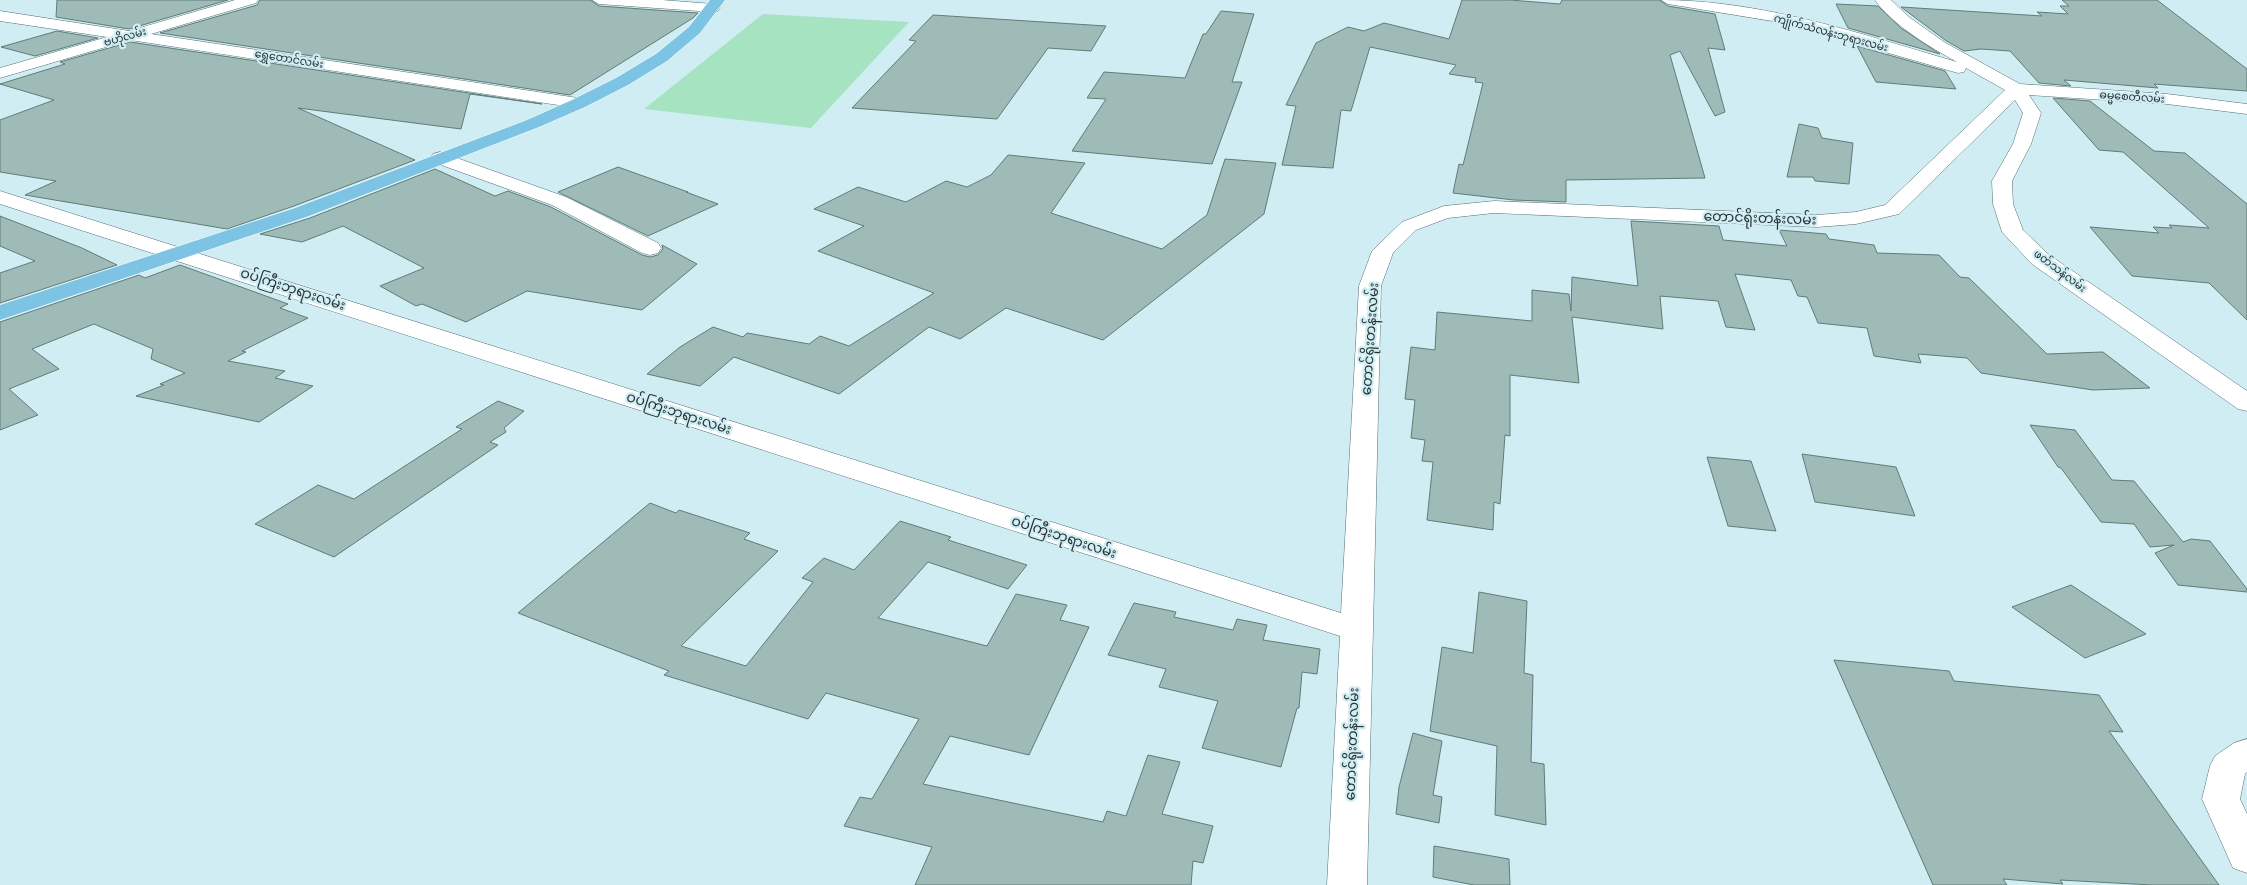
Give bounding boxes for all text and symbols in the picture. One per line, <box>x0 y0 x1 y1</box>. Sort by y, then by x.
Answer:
street label: ကျိုက်သံလန်းဘုရားလမ်း <box>1772 11 1890 56</box>
street label: ဗဟိုလမ်း <box>102 24 148 51</box>
street label: ရွှေတောင်လမ်း <box>253 46 325 73</box>
street label: ဓမ္မစေတီလမ်း <box>2099 87 2165 108</box>
street label: တောင်ရိုးတန်းလမ်း <box>1703 206 1817 231</box>
street label: ဖတ်သန်လမ်း <box>2030 246 2089 297</box>
street label: ဝပ်ကြီးဘုရားလမ်း <box>237 262 348 317</box>
street label: တောင်ရိုးတန်းလမ်း <box>1356 282 1385 396</box>
street label: ဝပ်ကြီးဘုရားလမ်း <box>623 386 734 441</box>
street label: ဝပ်ကြီးဘုရားလမ်း <box>1008 510 1119 565</box>
street label: တောင်ရိုးတန်းလမ်း <box>1340 687 1365 801</box>

